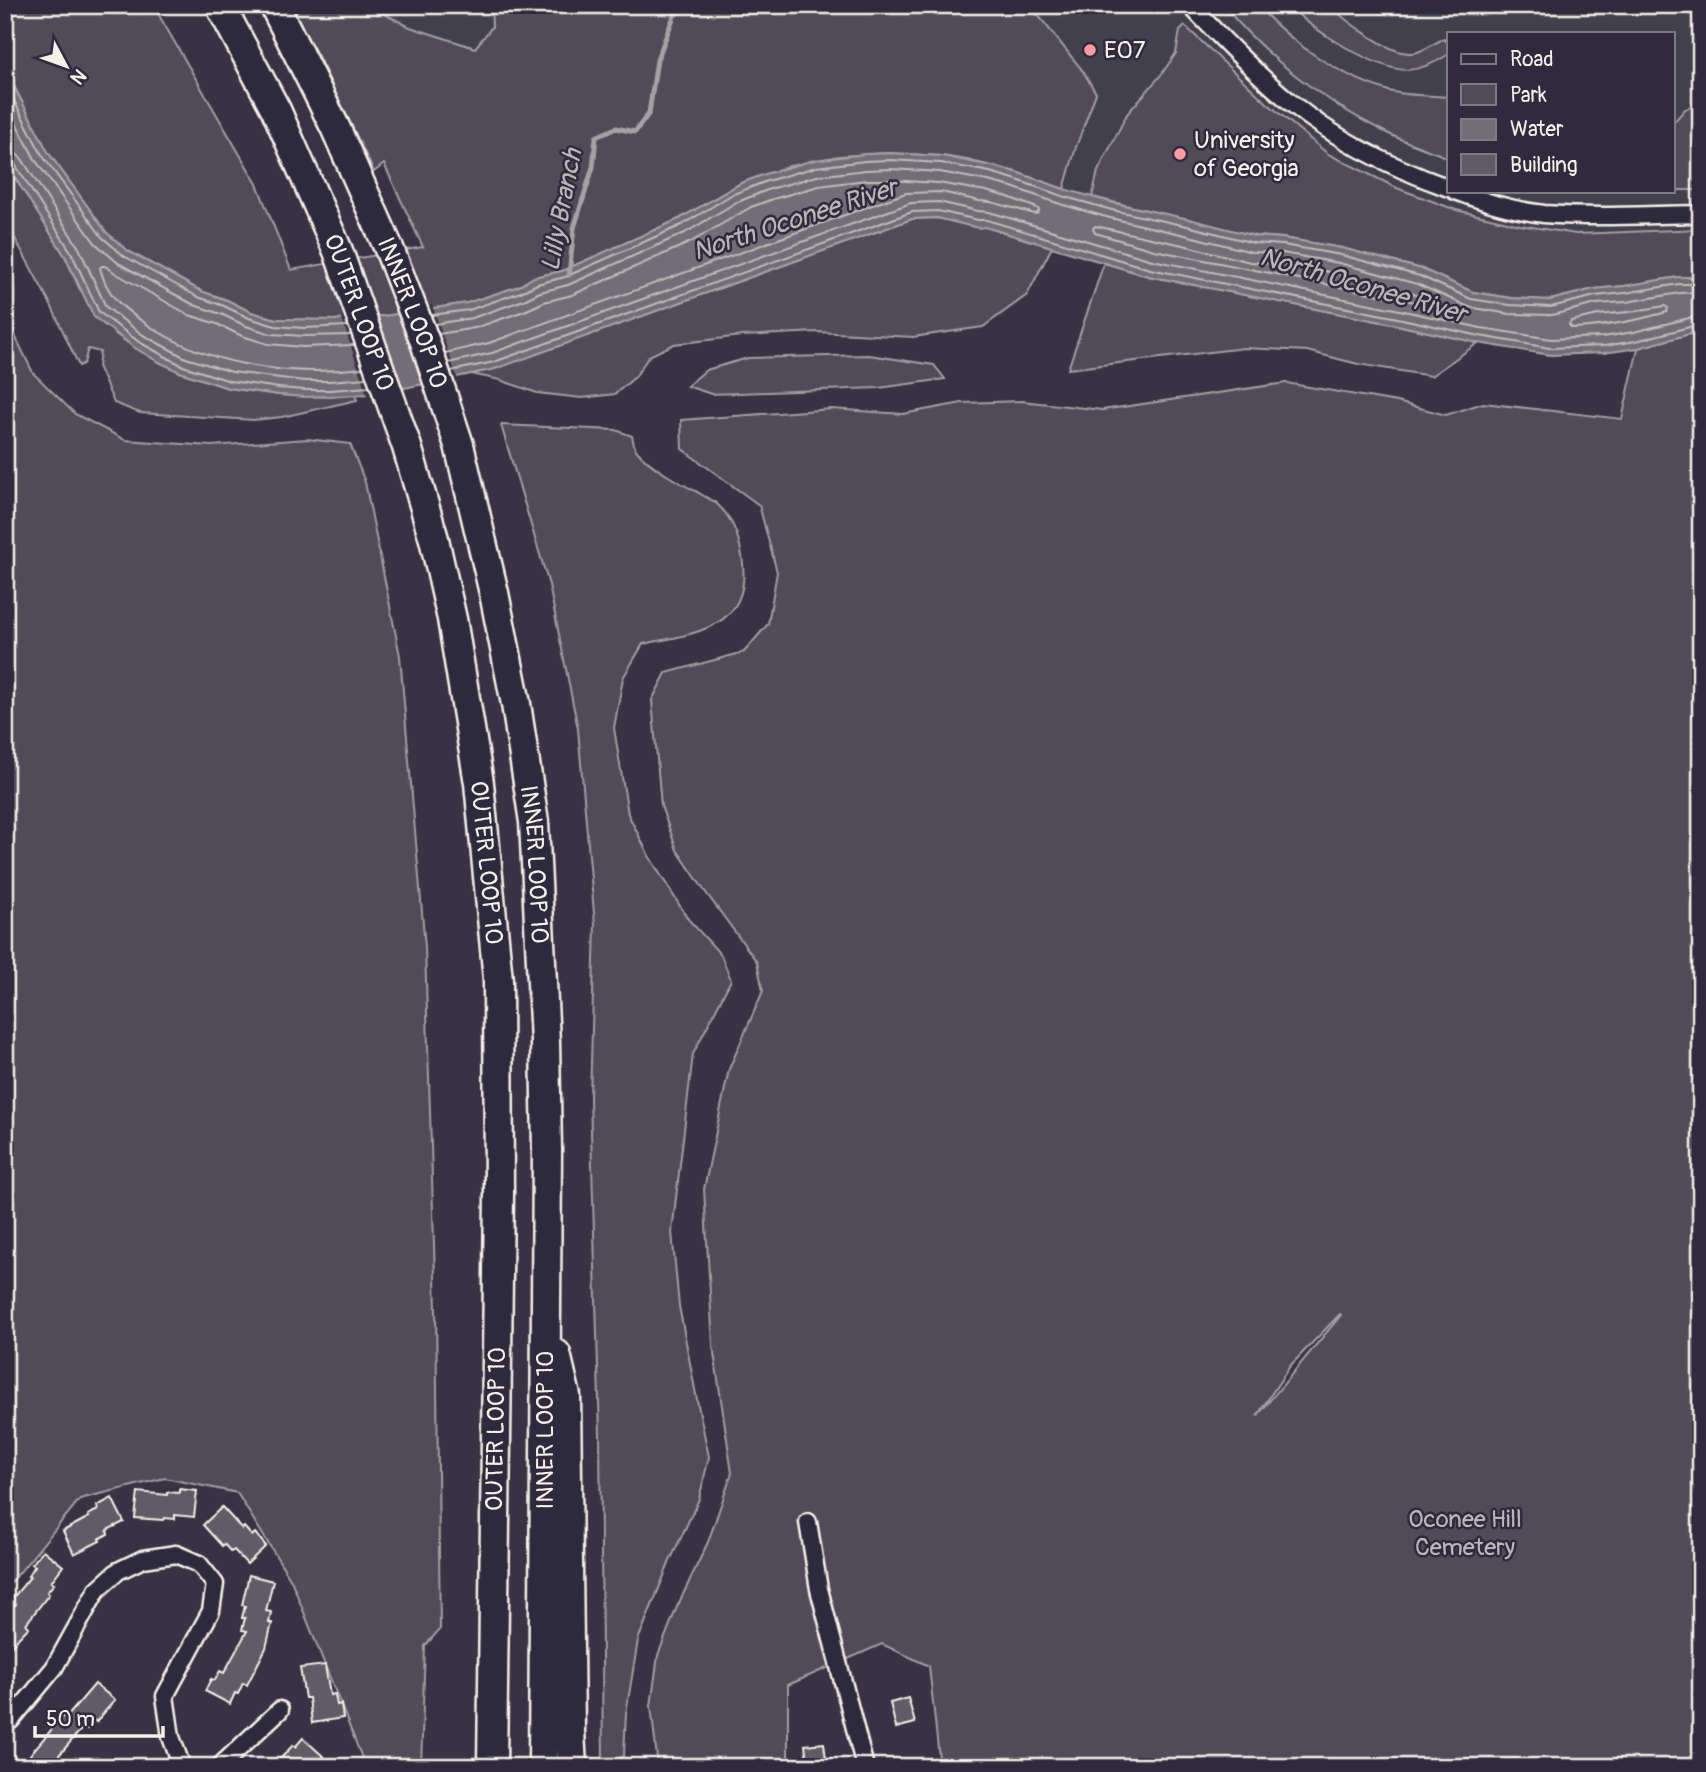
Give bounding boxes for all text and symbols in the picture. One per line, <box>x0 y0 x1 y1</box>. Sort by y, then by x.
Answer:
north arrow <box>32 32 102 102</box>
legend <box>1447 32 1674 192</box>
place label: E07 <box>1104 36 1146 65</box>
marker: E07 <box>1082 42 1098 58</box>
text: Road <box>1510 46 1554 73</box>
text: N <box>65 64 91 89</box>
text: Park <box>1510 82 1547 109</box>
text: Water <box>1510 116 1564 143</box>
place label: University of Georgia <box>1194 126 1299 183</box>
water label: Lilly Branch <box>534 144 590 274</box>
marker: University of Georgia <box>1172 146 1188 162</box>
text: Building <box>1510 152 1577 179</box>
water label: North Oconee River <box>689 171 905 268</box>
street label: OUTER LOOP 10 <box>318 229 401 395</box>
street label: INNER LOOP 10 <box>371 233 454 392</box>
water label: North Oconee River <box>1256 241 1473 332</box>
street label: OUTER LOOP 10 <box>464 780 509 946</box>
street label: INNER LOOP 10 <box>514 783 555 945</box>
street label: OUTER LOOP 10 <box>480 1347 512 1511</box>
street label: INNER LOOP 10 <box>531 1350 560 1510</box>
park label: Oconee Hill Cemetery <box>1408 1505 1522 1562</box>
scale bar <box>35 1695 163 1739</box>
text: 50 m <box>46 1706 95 1733</box>

